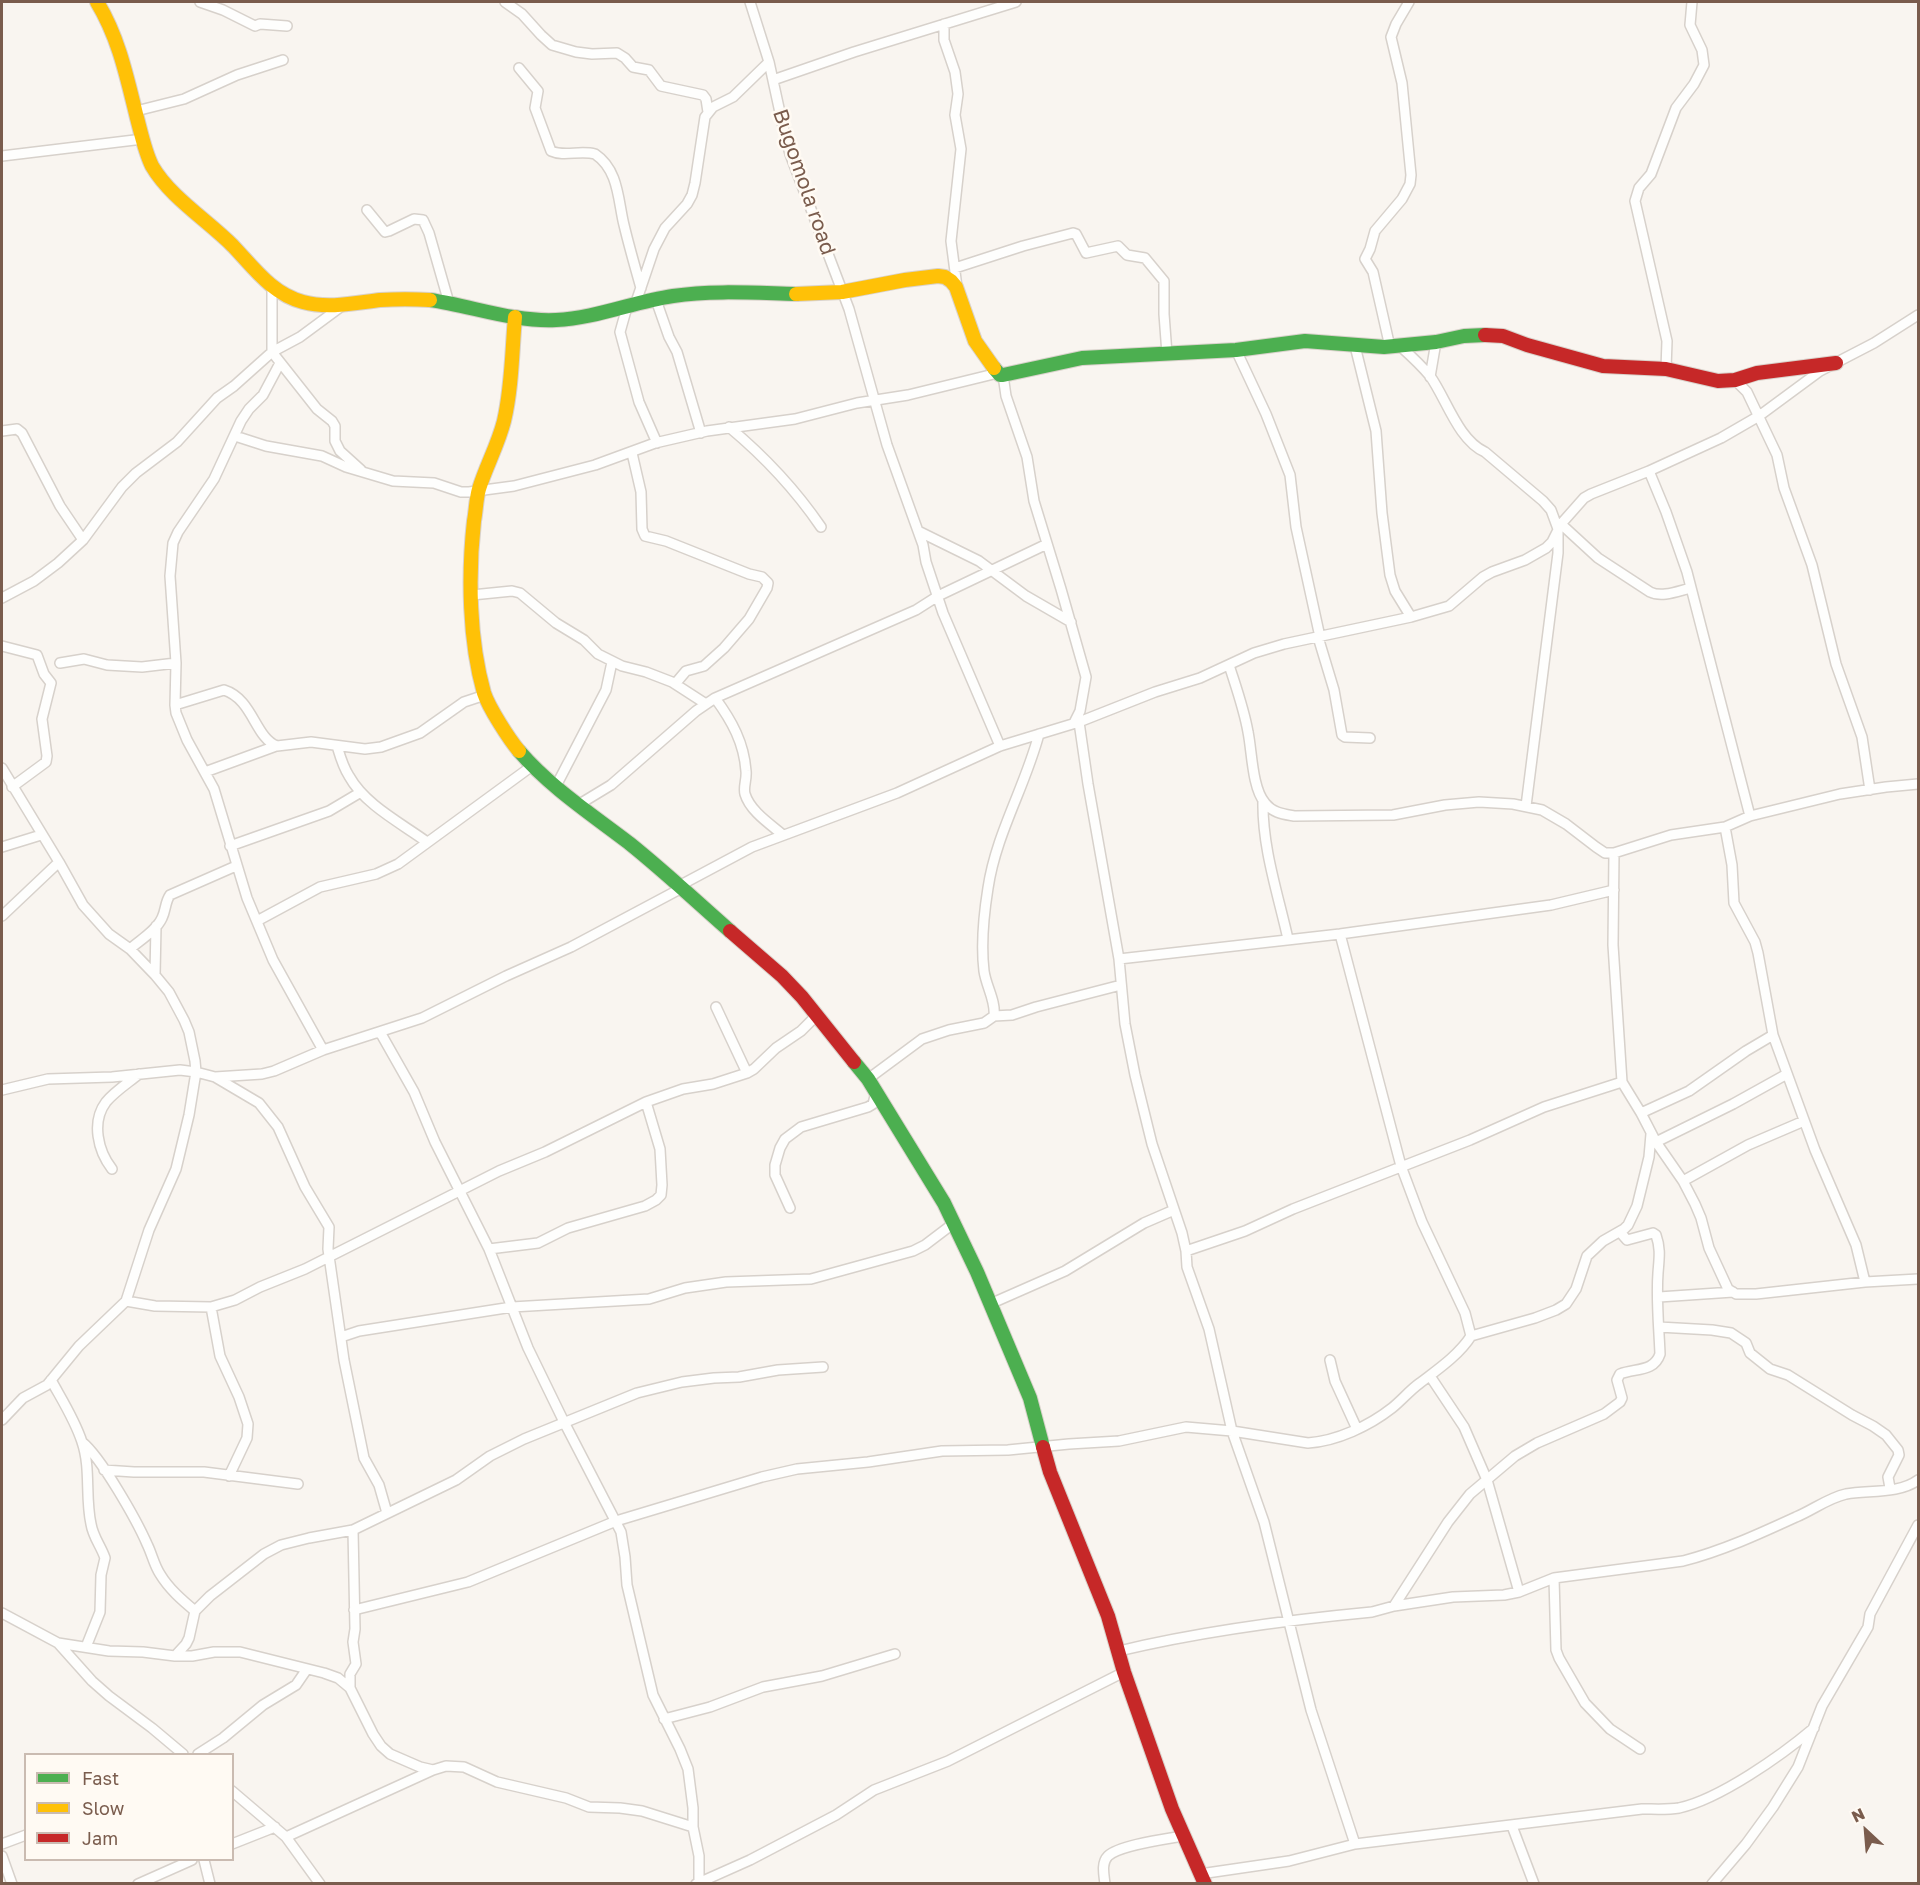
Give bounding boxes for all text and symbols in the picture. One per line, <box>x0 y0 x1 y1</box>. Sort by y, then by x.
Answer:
street label: Bugomola road <box>767 106 841 258</box>
legend <box>24 1753 234 1861</box>
text: Fast <box>82 1767 119 1789</box>
text: Slow <box>82 1797 124 1819</box>
north arrow <box>1836 1801 1896 1861</box>
text: N <box>1848 1803 1868 1826</box>
text: Jam <box>82 1827 118 1849</box>

